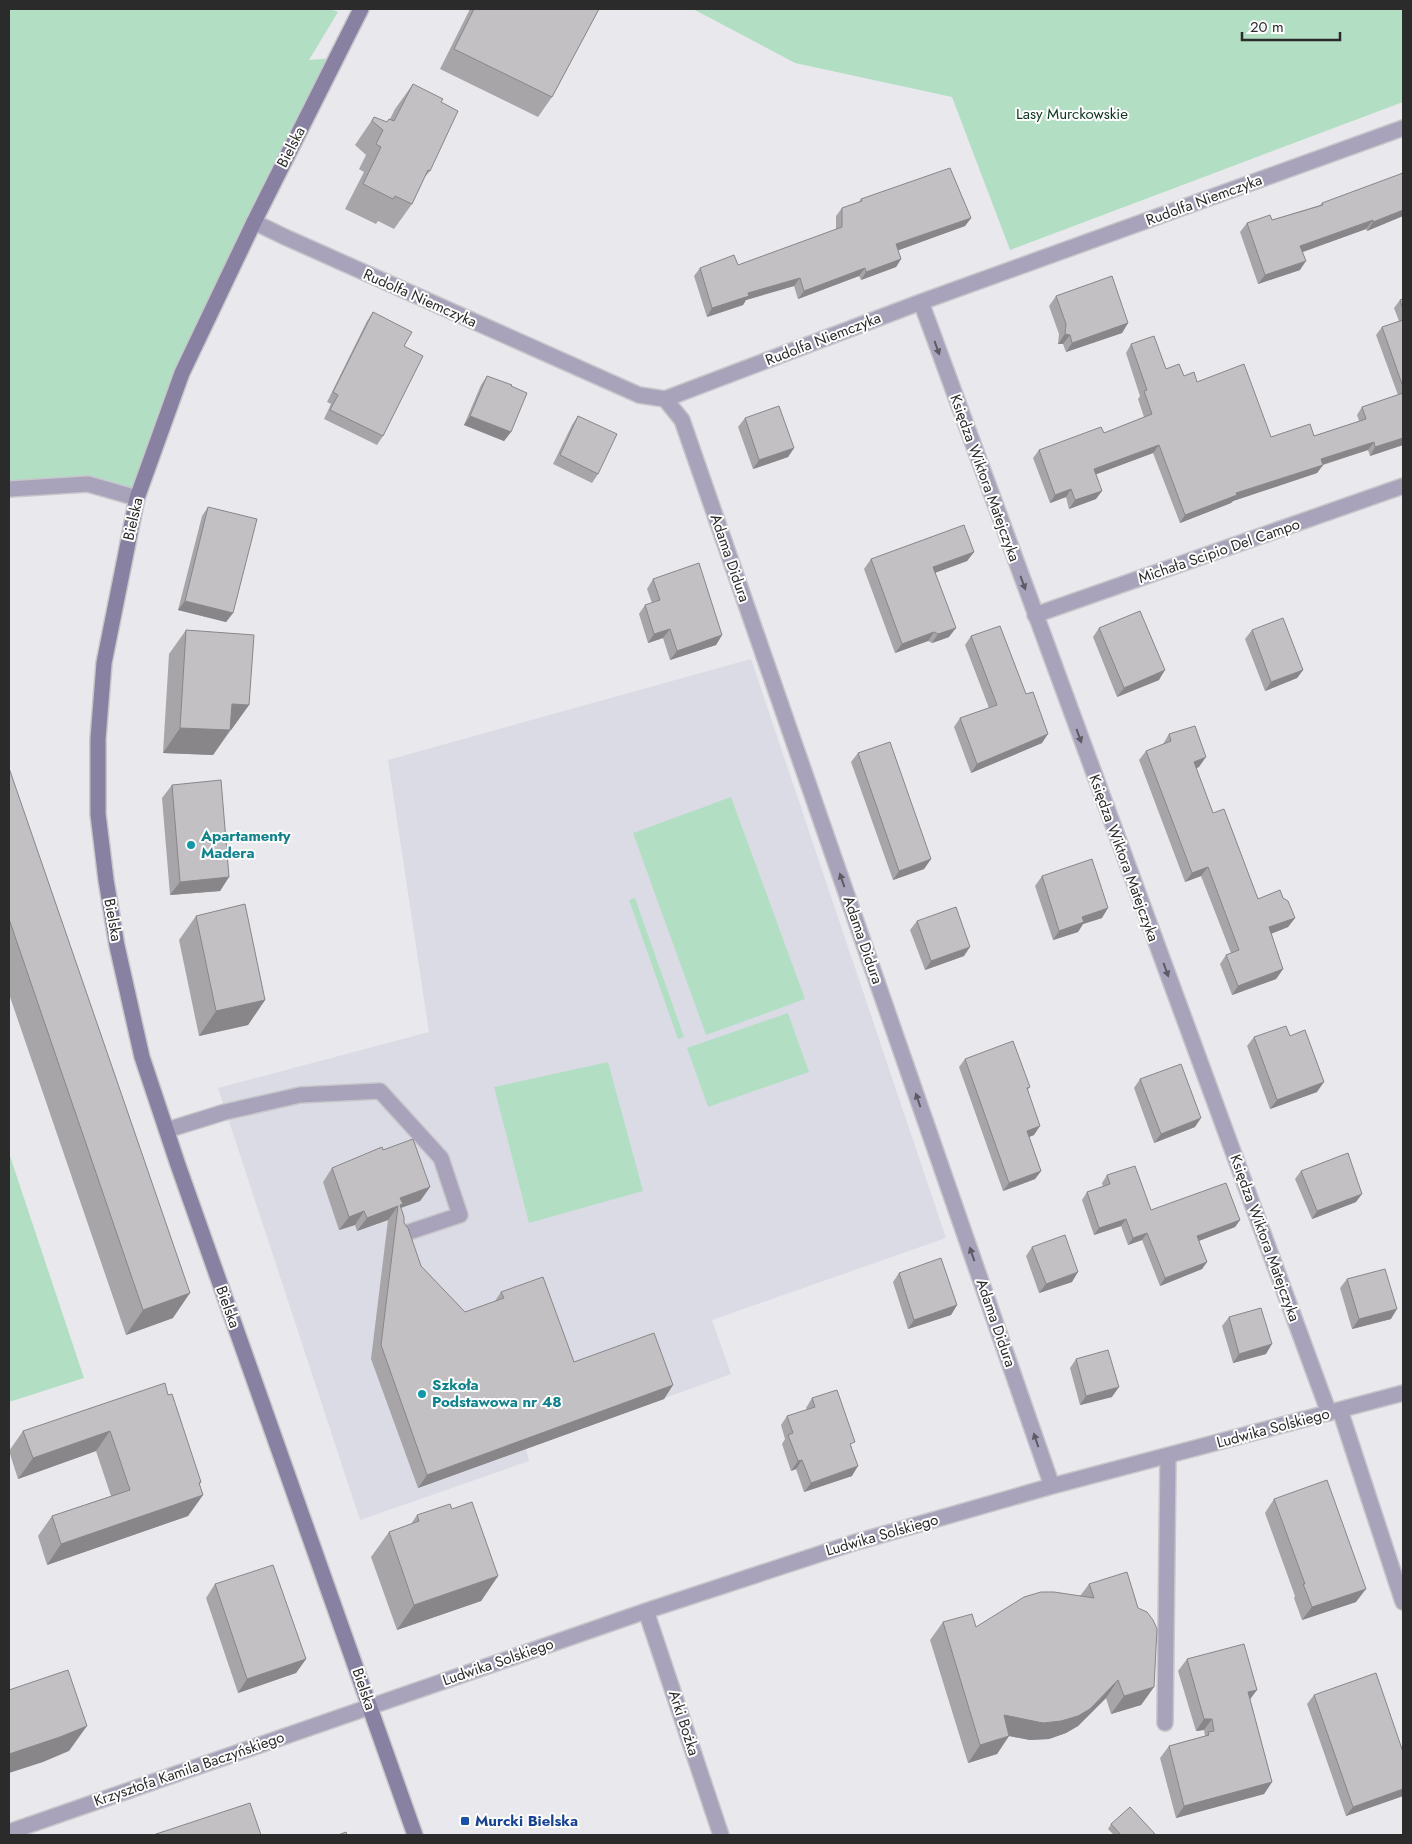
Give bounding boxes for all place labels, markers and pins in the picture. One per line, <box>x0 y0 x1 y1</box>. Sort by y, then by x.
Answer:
place label: Apartamenty Madera <box>200 825 291 864</box>
marker: Apartamenty Madera <box>185 839 197 851</box>
place label: Szkoła Podstawowa nr 48 <box>432 1374 562 1413</box>
marker: Szkoła Podstawowa nr 48 <box>416 1388 428 1400</box>
place label: Murcki Bielska <box>475 1810 578 1832</box>
marker: Murcki Bielska <box>459 1815 471 1827</box>

